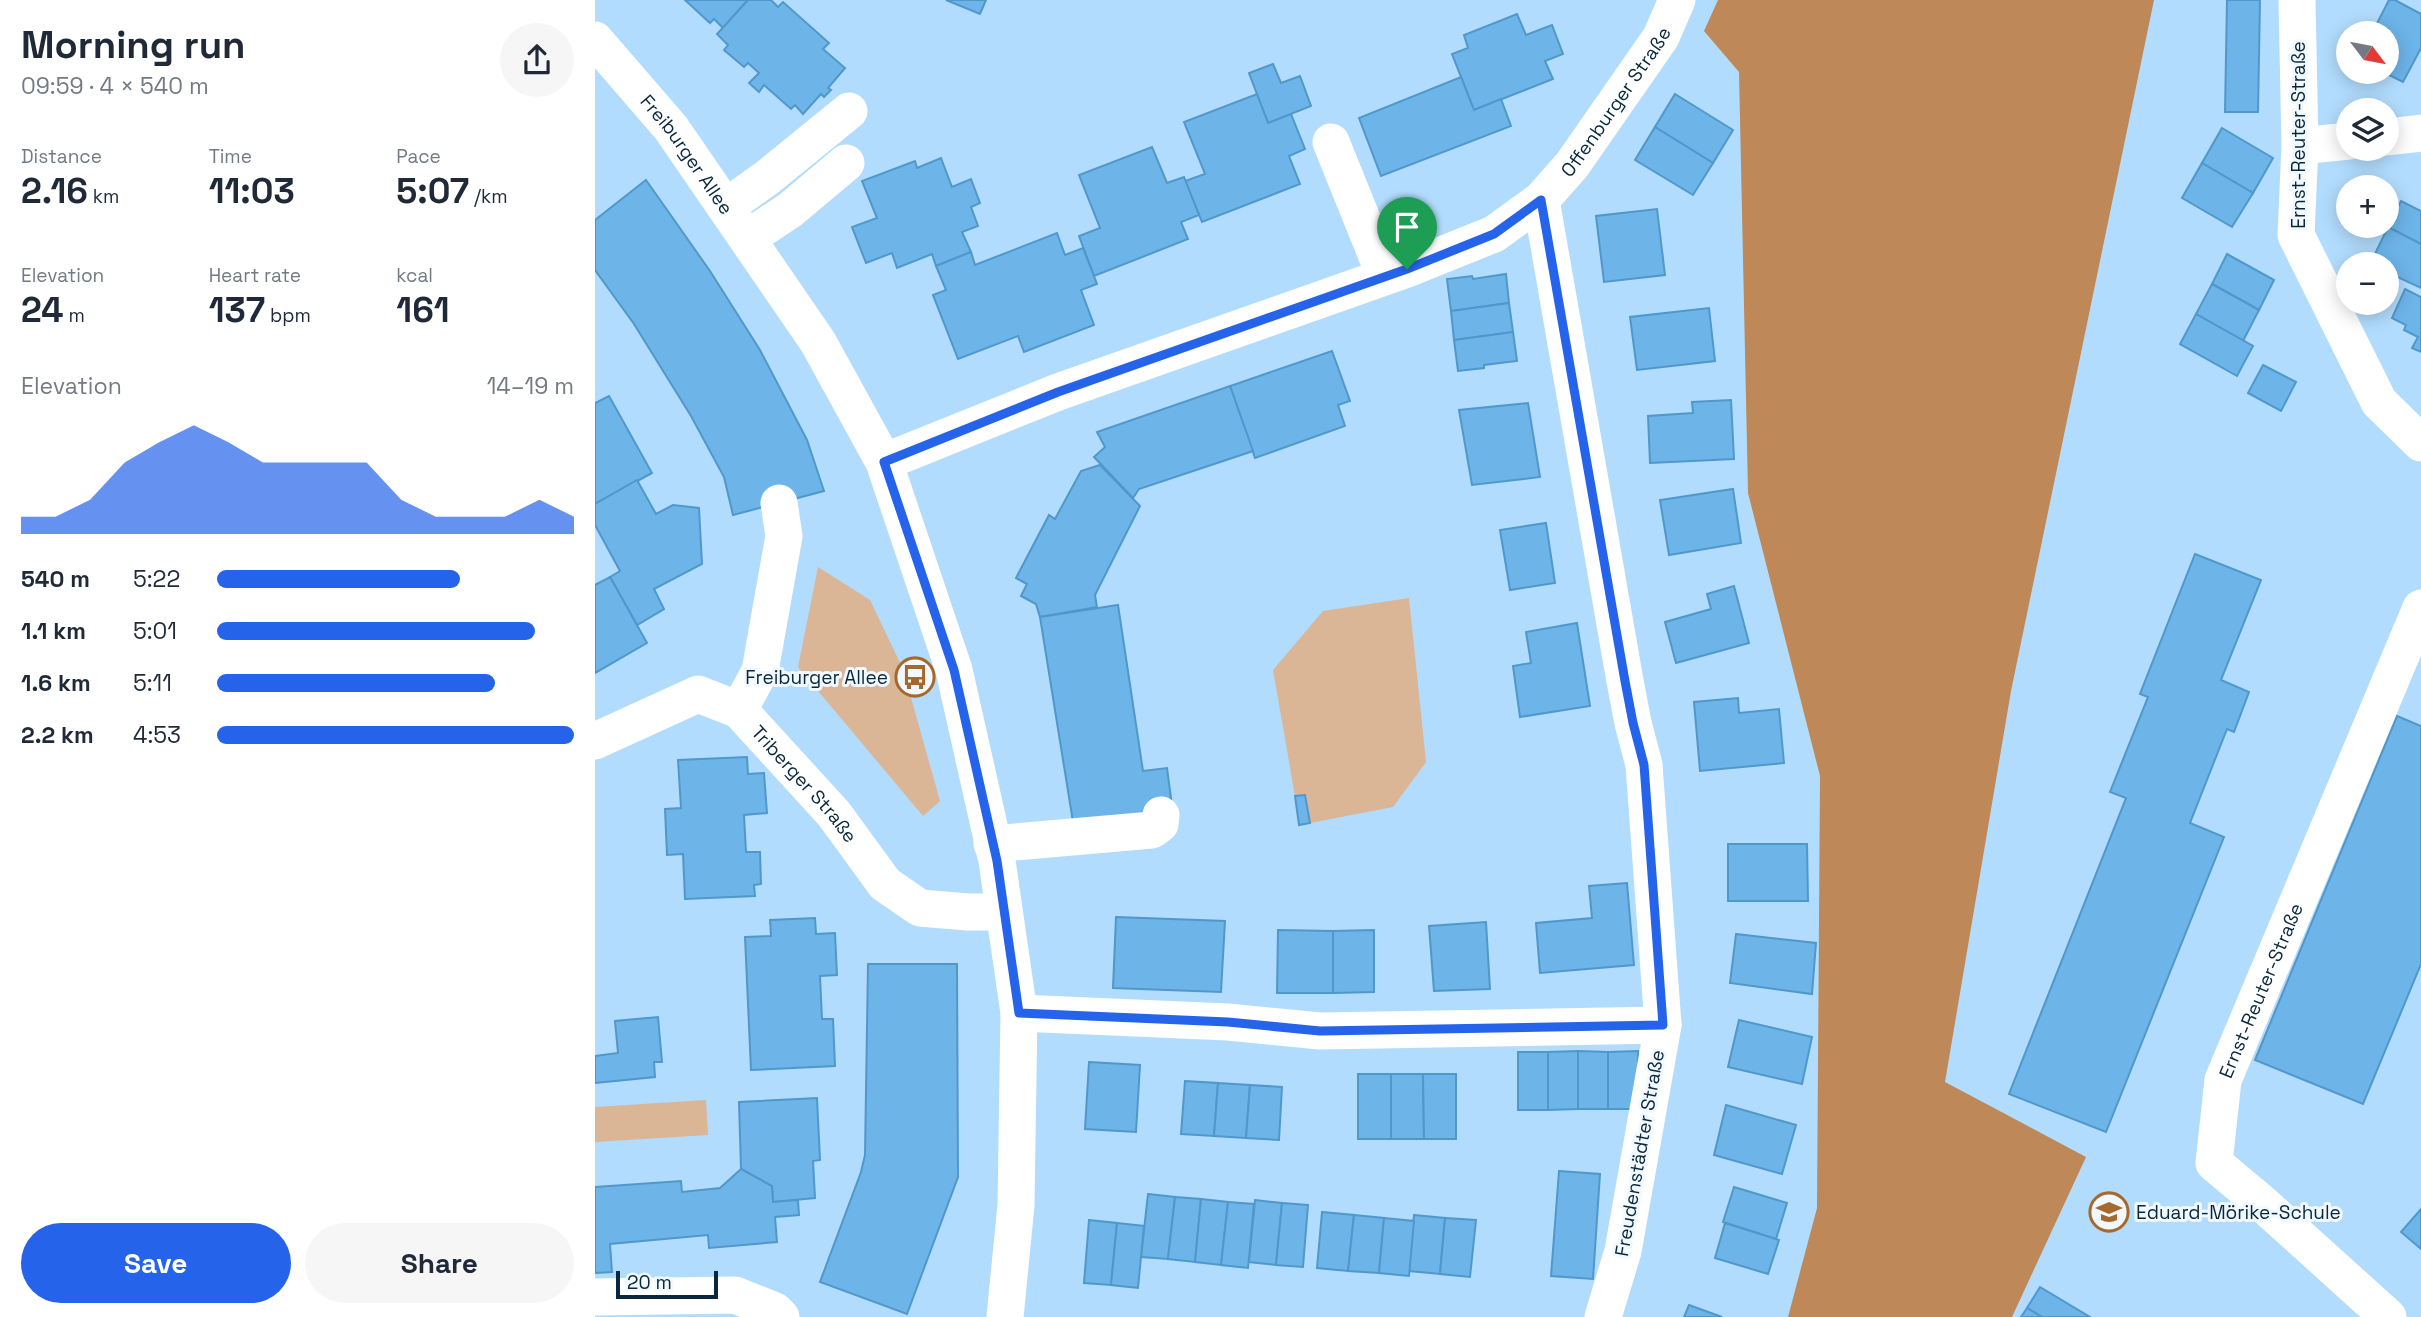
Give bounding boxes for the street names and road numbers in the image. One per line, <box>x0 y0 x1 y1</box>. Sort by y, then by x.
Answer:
street label: Offenburger Straße <box>1555 23 1677 182</box>
street label: Ernst-Reuter-Straße <box>2286 41 2311 229</box>
street label: Freiburger Allee <box>635 89 739 220</box>
street label: Triberger Straße <box>746 720 863 848</box>
street label: Ernst-Reuter-Straße <box>2213 899 2309 1082</box>
street label: Freudenstädter Straße <box>1609 1048 1670 1258</box>

